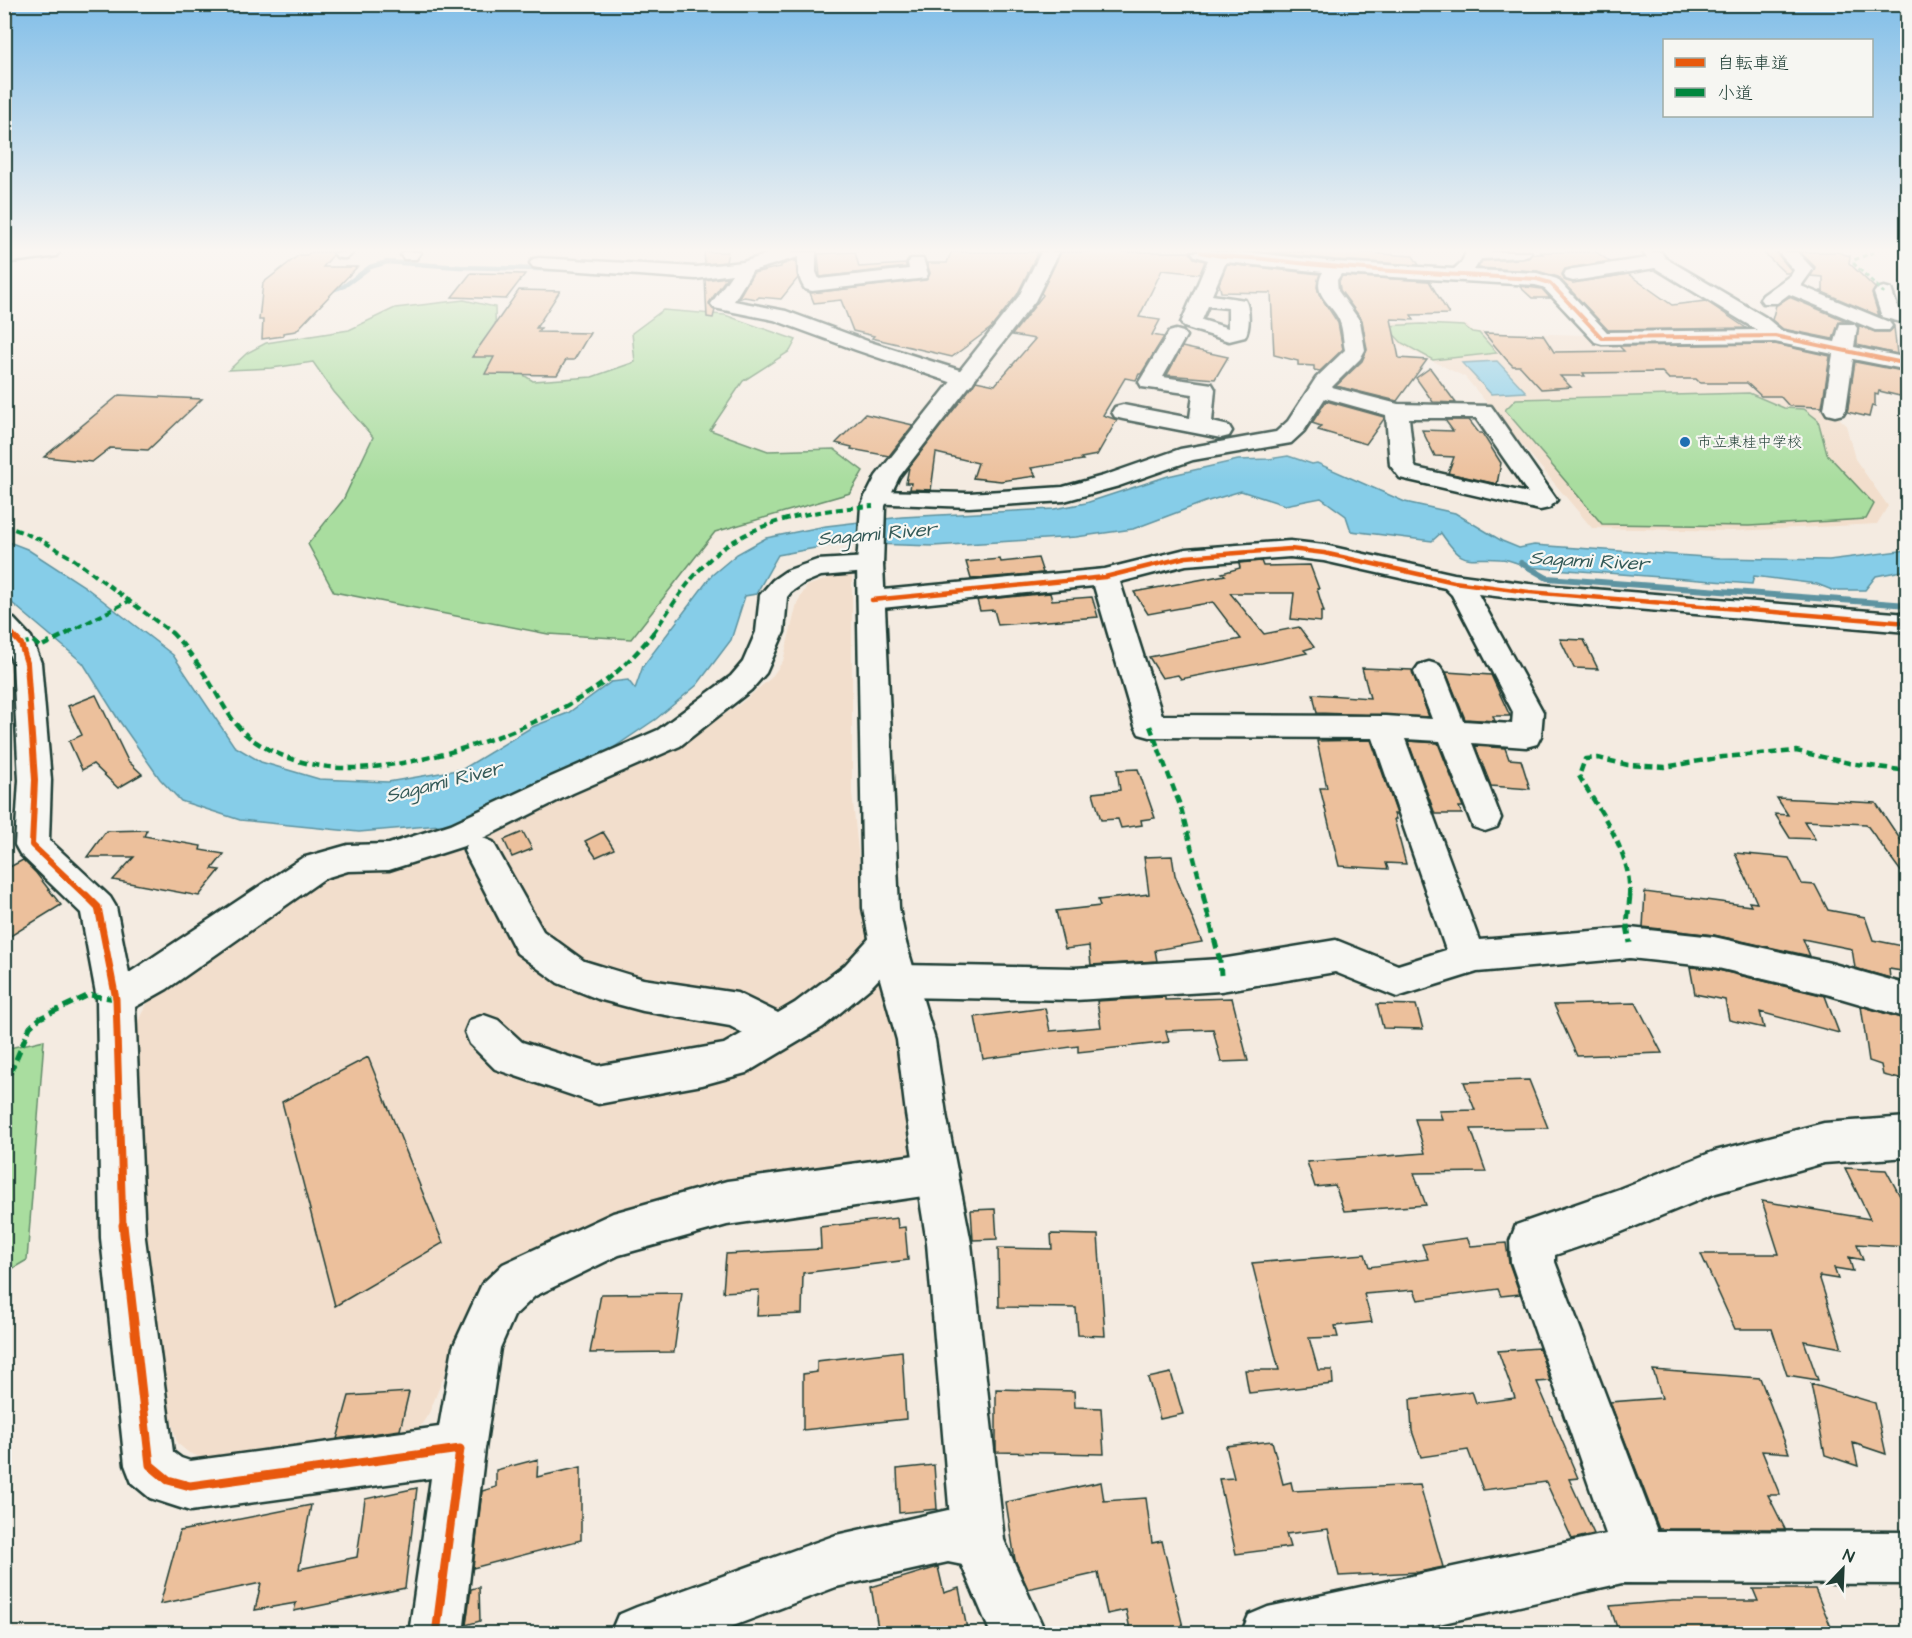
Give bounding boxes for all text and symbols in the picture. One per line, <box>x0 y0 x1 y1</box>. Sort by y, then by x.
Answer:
legend <box>1663 39 1873 117</box>
text: 自転車道 <box>1717 51 1789 76</box>
text: 小道 <box>1717 81 1753 106</box>
place label: 市立東桂中学校 <box>1697 432 1802 453</box>
marker: 市立東桂中学校 <box>1678 435 1692 449</box>
water label: Sagami River <box>816 515 940 554</box>
water label: Sagami River <box>1528 544 1651 579</box>
water label: Sagami River <box>383 753 508 811</box>
north arrow <box>1813 1539 1873 1599</box>
text: N <box>1840 1544 1857 1568</box>

